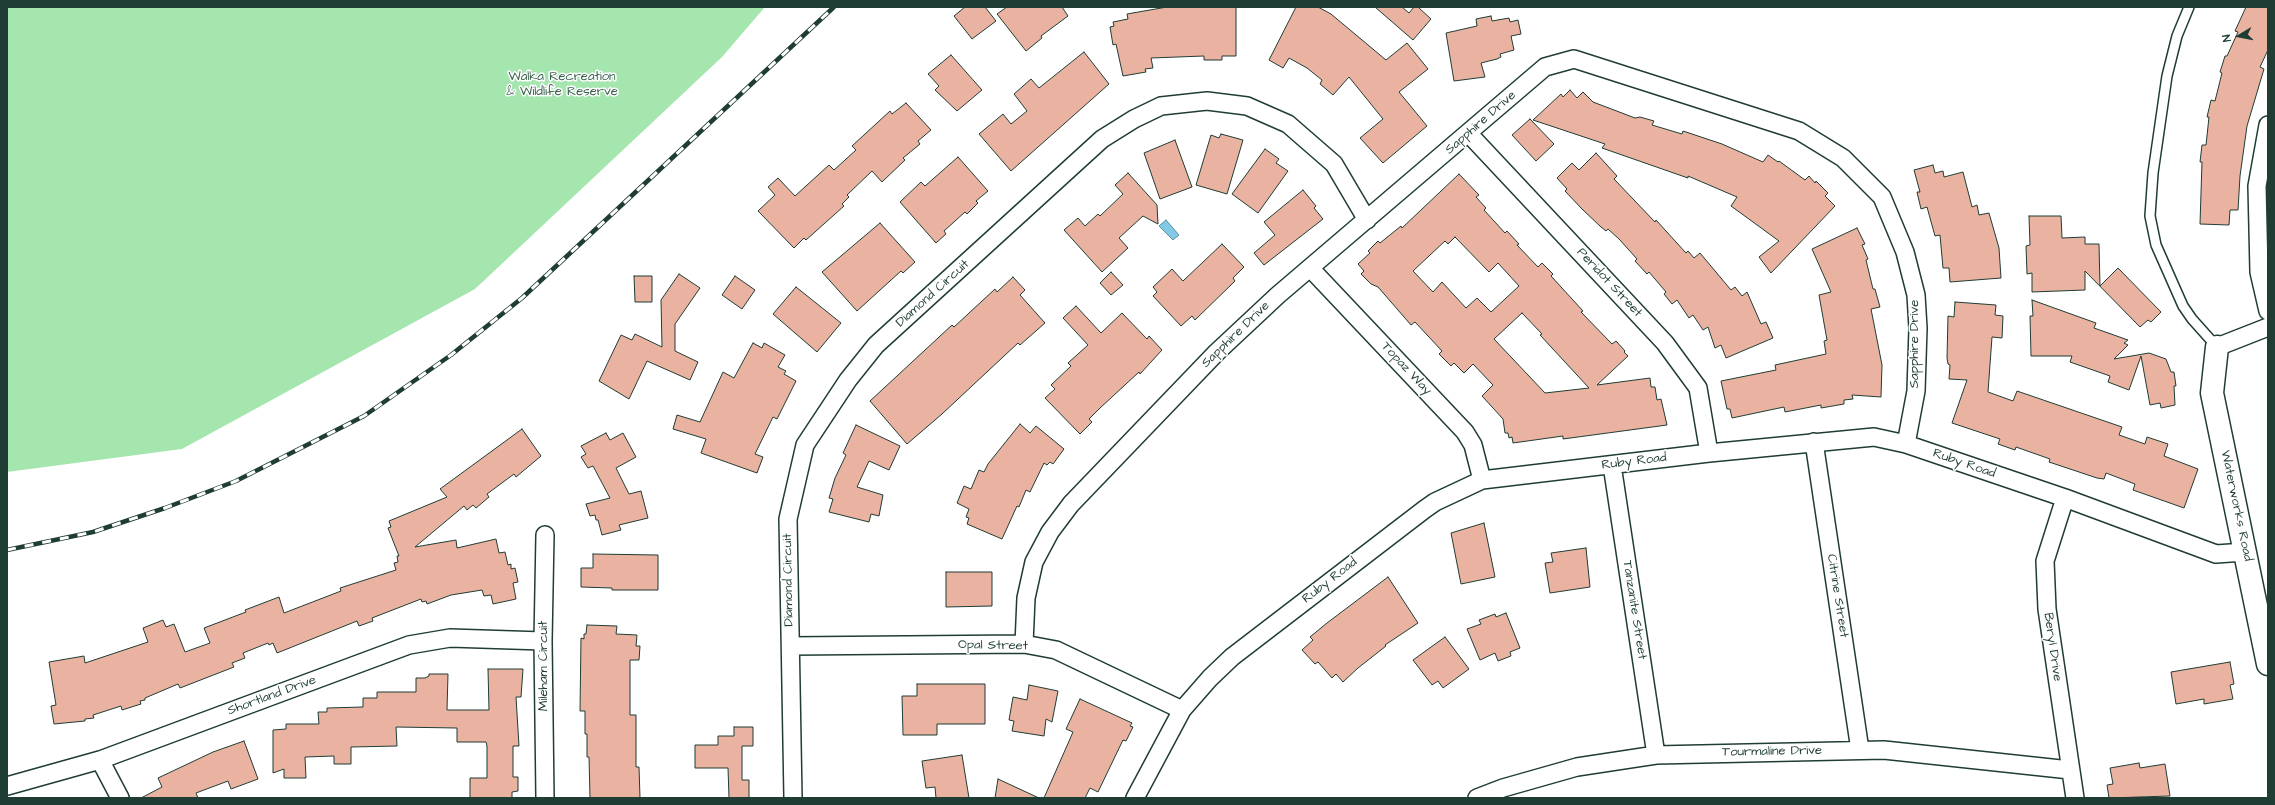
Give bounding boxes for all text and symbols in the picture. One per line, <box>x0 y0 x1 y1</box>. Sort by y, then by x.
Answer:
north arrow <box>2219 16 2259 56</box>
text: N <box>2219 33 2235 43</box>
park label: Walka Recreation & Wildlife Reserve <box>506 69 618 100</box>
street label: Sapphire Drive <box>1442 88 1520 158</box>
street label: Peridot Street <box>1573 245 1645 321</box>
street label: Diamond Circuit <box>893 257 973 331</box>
street label: Sapphire Drive <box>1199 299 1273 371</box>
street label: Sapphire Drive <box>1907 300 1923 388</box>
street label: Topaz Way <box>1377 339 1435 399</box>
street label: Ruby Road <box>1931 446 1997 482</box>
street label: Waterworks Road <box>2217 449 2255 563</box>
street label: Ruby Road <box>1601 450 1667 474</box>
street label: Diamond Circuit <box>780 533 798 627</box>
street label: Citrine Street <box>1823 553 1851 639</box>
street label: Ruby Road <box>1299 555 1361 607</box>
street label: Tanzanite Street <box>1618 559 1650 661</box>
street label: Beryl Drive <box>2039 612 2065 682</box>
street label: Mileham Circuit <box>536 621 552 711</box>
street label: Opal Street <box>958 638 1028 654</box>
street label: Shortland Drive <box>226 673 318 719</box>
street label: Tourmaline Drive <box>1722 743 1822 761</box>

